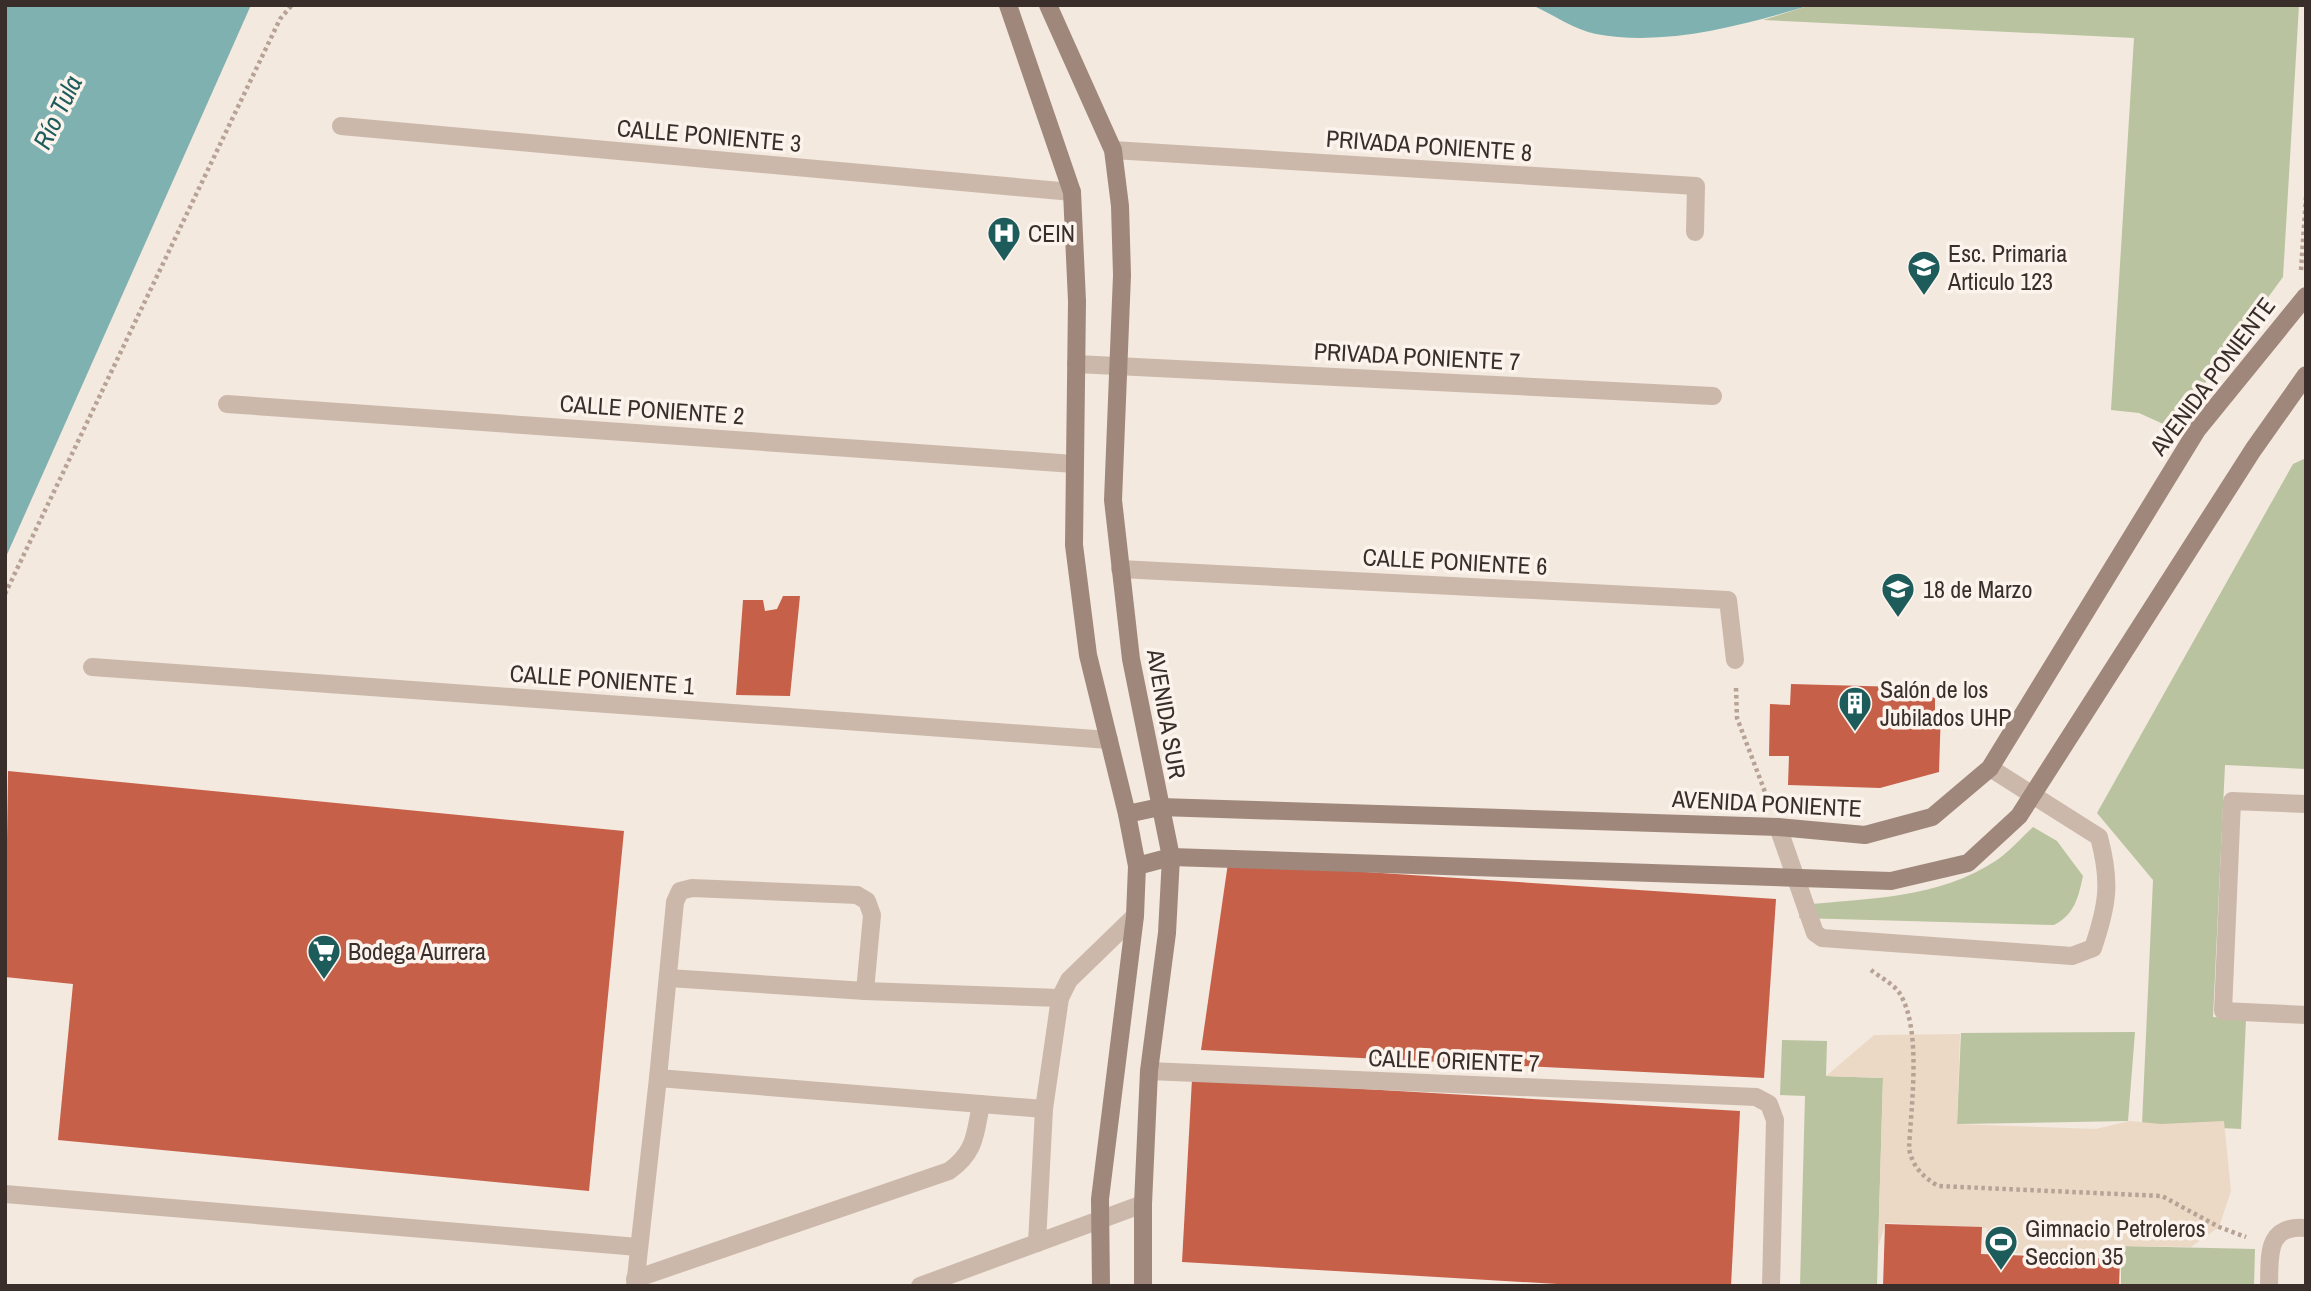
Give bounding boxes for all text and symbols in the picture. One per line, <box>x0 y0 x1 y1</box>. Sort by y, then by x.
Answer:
water label: Río Tula <box>24 69 90 155</box>
street label: CALLE PONIENTE 3 <box>616 111 802 159</box>
street label: PRIVADA PONIENTE 8 <box>1325 122 1533 168</box>
hospital icon: CEIN <box>985 214 1023 263</box>
place label: CEIN <box>1028 217 1075 249</box>
place label: Esc. Primaria Articulo 123 <box>1947 237 2067 297</box>
school or university icon: Esc. Primaria Articulo 123 <box>1905 248 1943 297</box>
street label: AVENIDA PONIENTE <box>2141 291 2282 462</box>
street label: PRIVADA PONIENTE 7 <box>1313 335 1521 377</box>
street label: CALLE PONIENTE 2 <box>559 387 745 431</box>
street label: CALLE PONIENTE 6 <box>1362 540 1548 582</box>
school or university icon: 18 de Marzo <box>1879 570 1917 619</box>
place label: 18 de Marzo <box>1923 573 2032 605</box>
street label: AVENIDA SUR <box>1140 646 1194 781</box>
street label: CALLE PONIENTE 1 <box>509 657 695 701</box>
place label: Salón de los Jubilados UHP <box>1880 673 2011 733</box>
building icon: Salón de los Jubilados UHP <box>1836 684 1874 733</box>
street label: AVENIDA PONIENTE <box>1670 782 1863 824</box>
supermarket icon: Bodega Aurrera <box>305 932 343 981</box>
place label: Bodega Aurrera <box>348 935 486 967</box>
street label: CALLE ORIENTE 7 <box>1368 1041 1540 1079</box>
place label: Gimnacio Petroleros Seccion 35 <box>2025 1212 2205 1272</box>
sports icon: Gimnacio Petroleros Seccion 35 <box>1982 1223 2020 1272</box>

